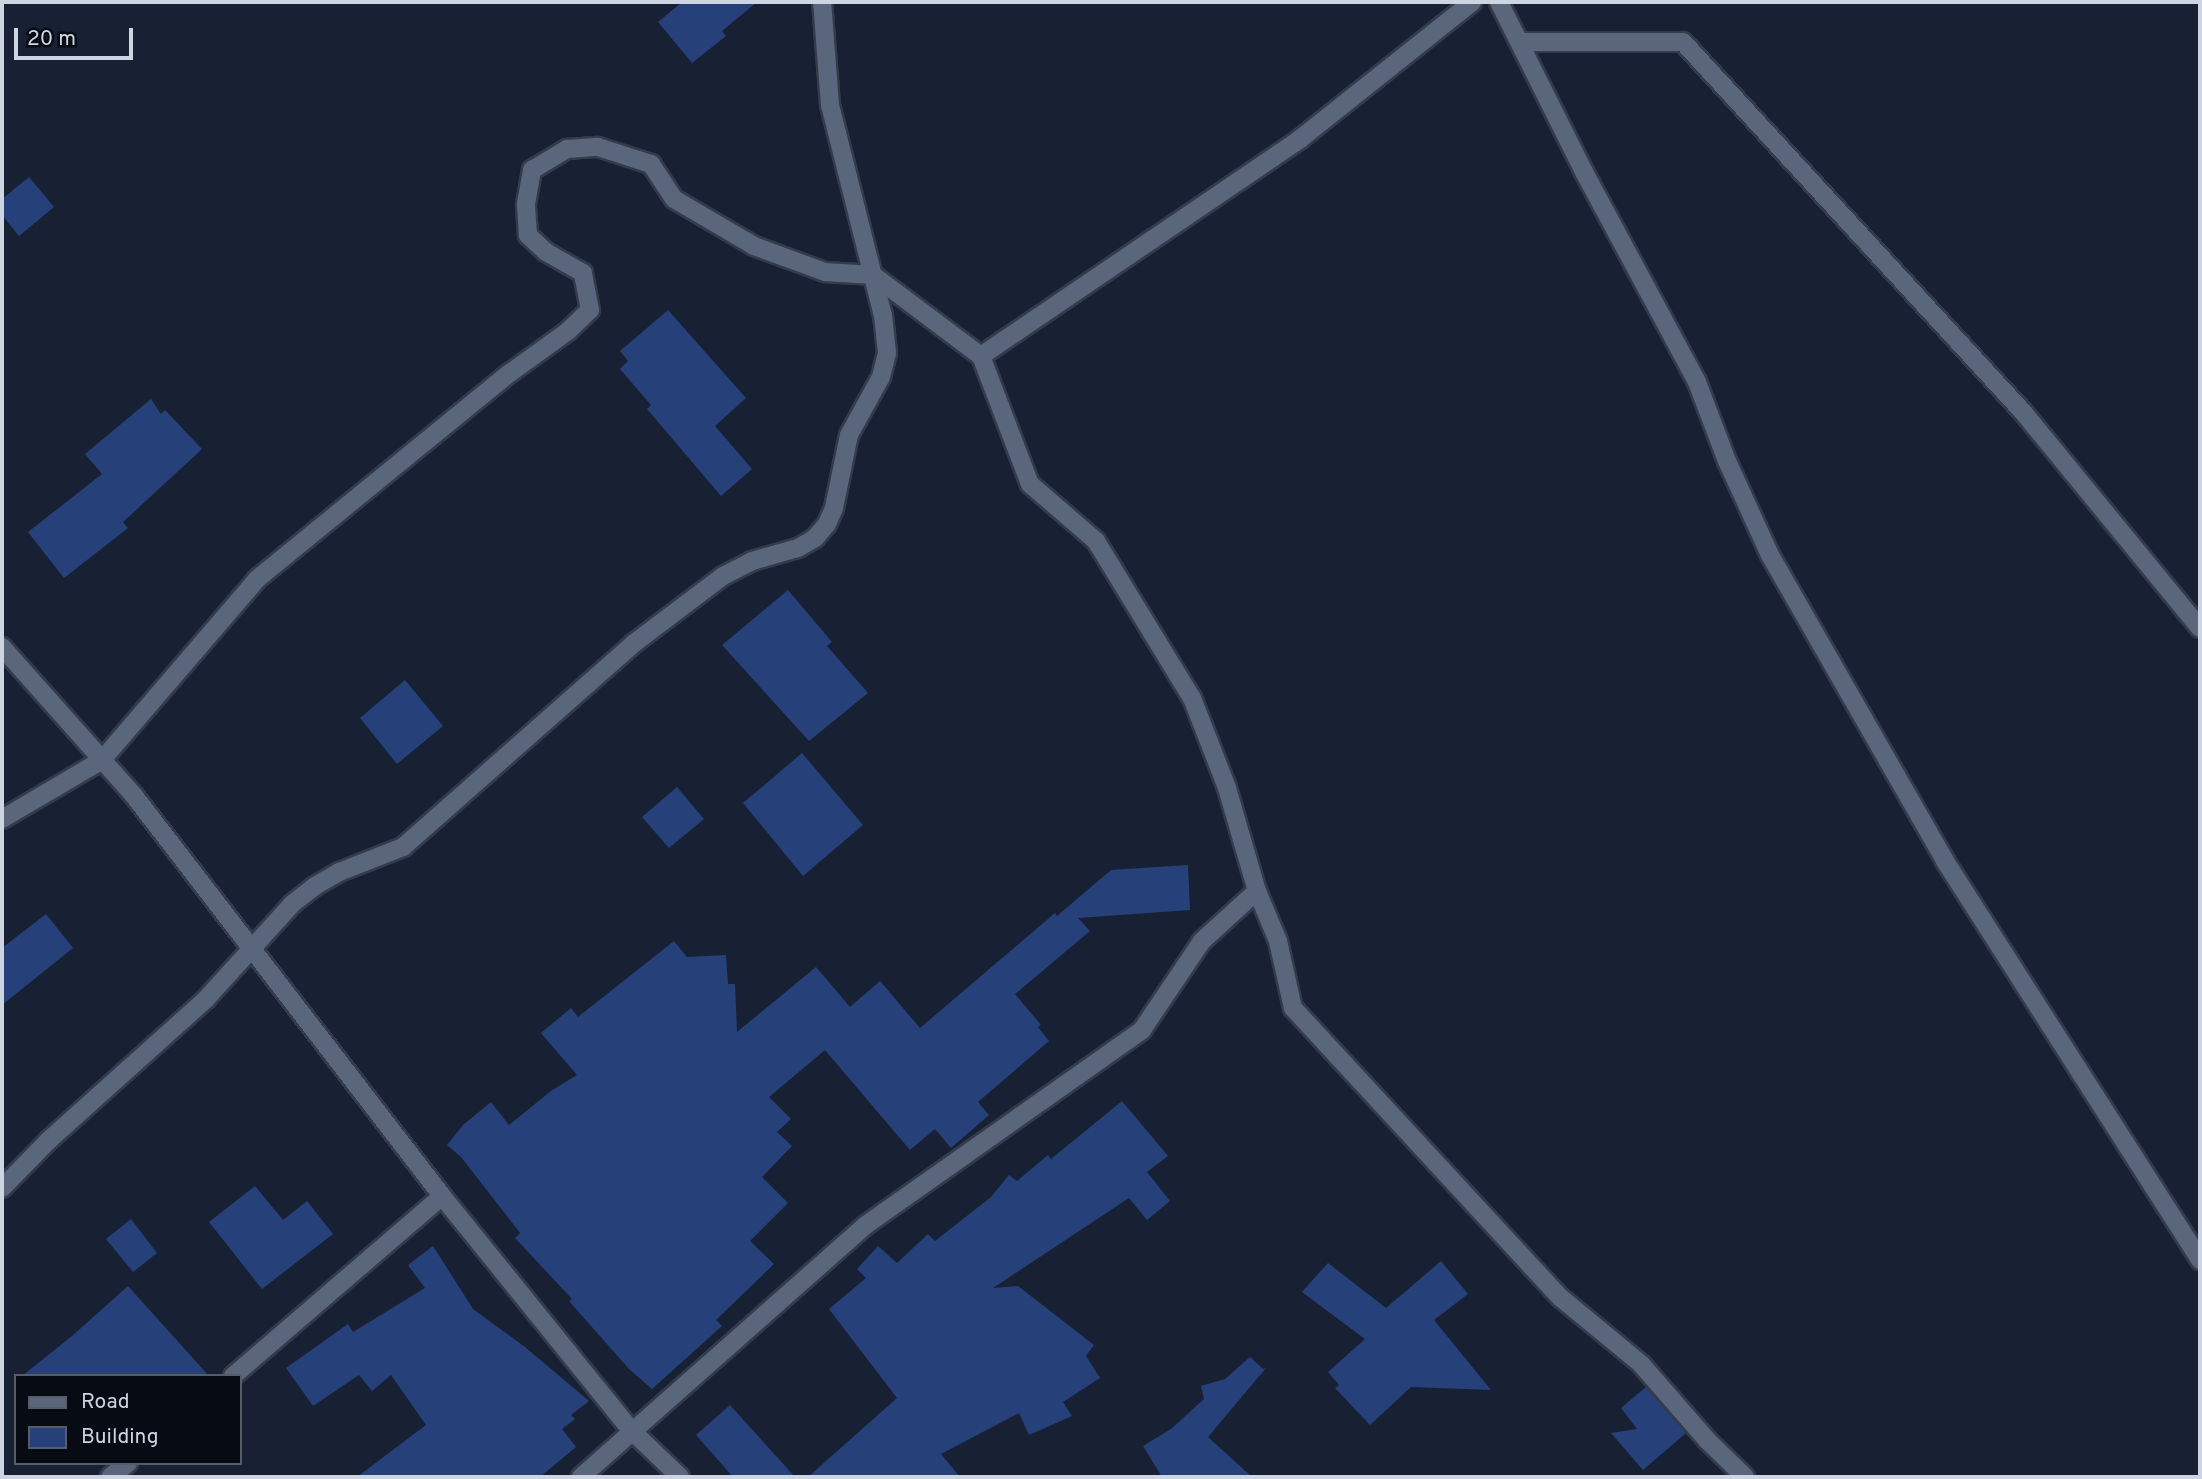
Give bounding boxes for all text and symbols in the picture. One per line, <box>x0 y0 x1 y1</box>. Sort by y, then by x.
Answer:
scale bar <box>18 14 136 58</box>
text: 20 m <box>27 26 76 53</box>
legend <box>14 1374 242 1465</box>
text: Road <box>81 1389 130 1416</box>
text: Building <box>81 1424 159 1451</box>

